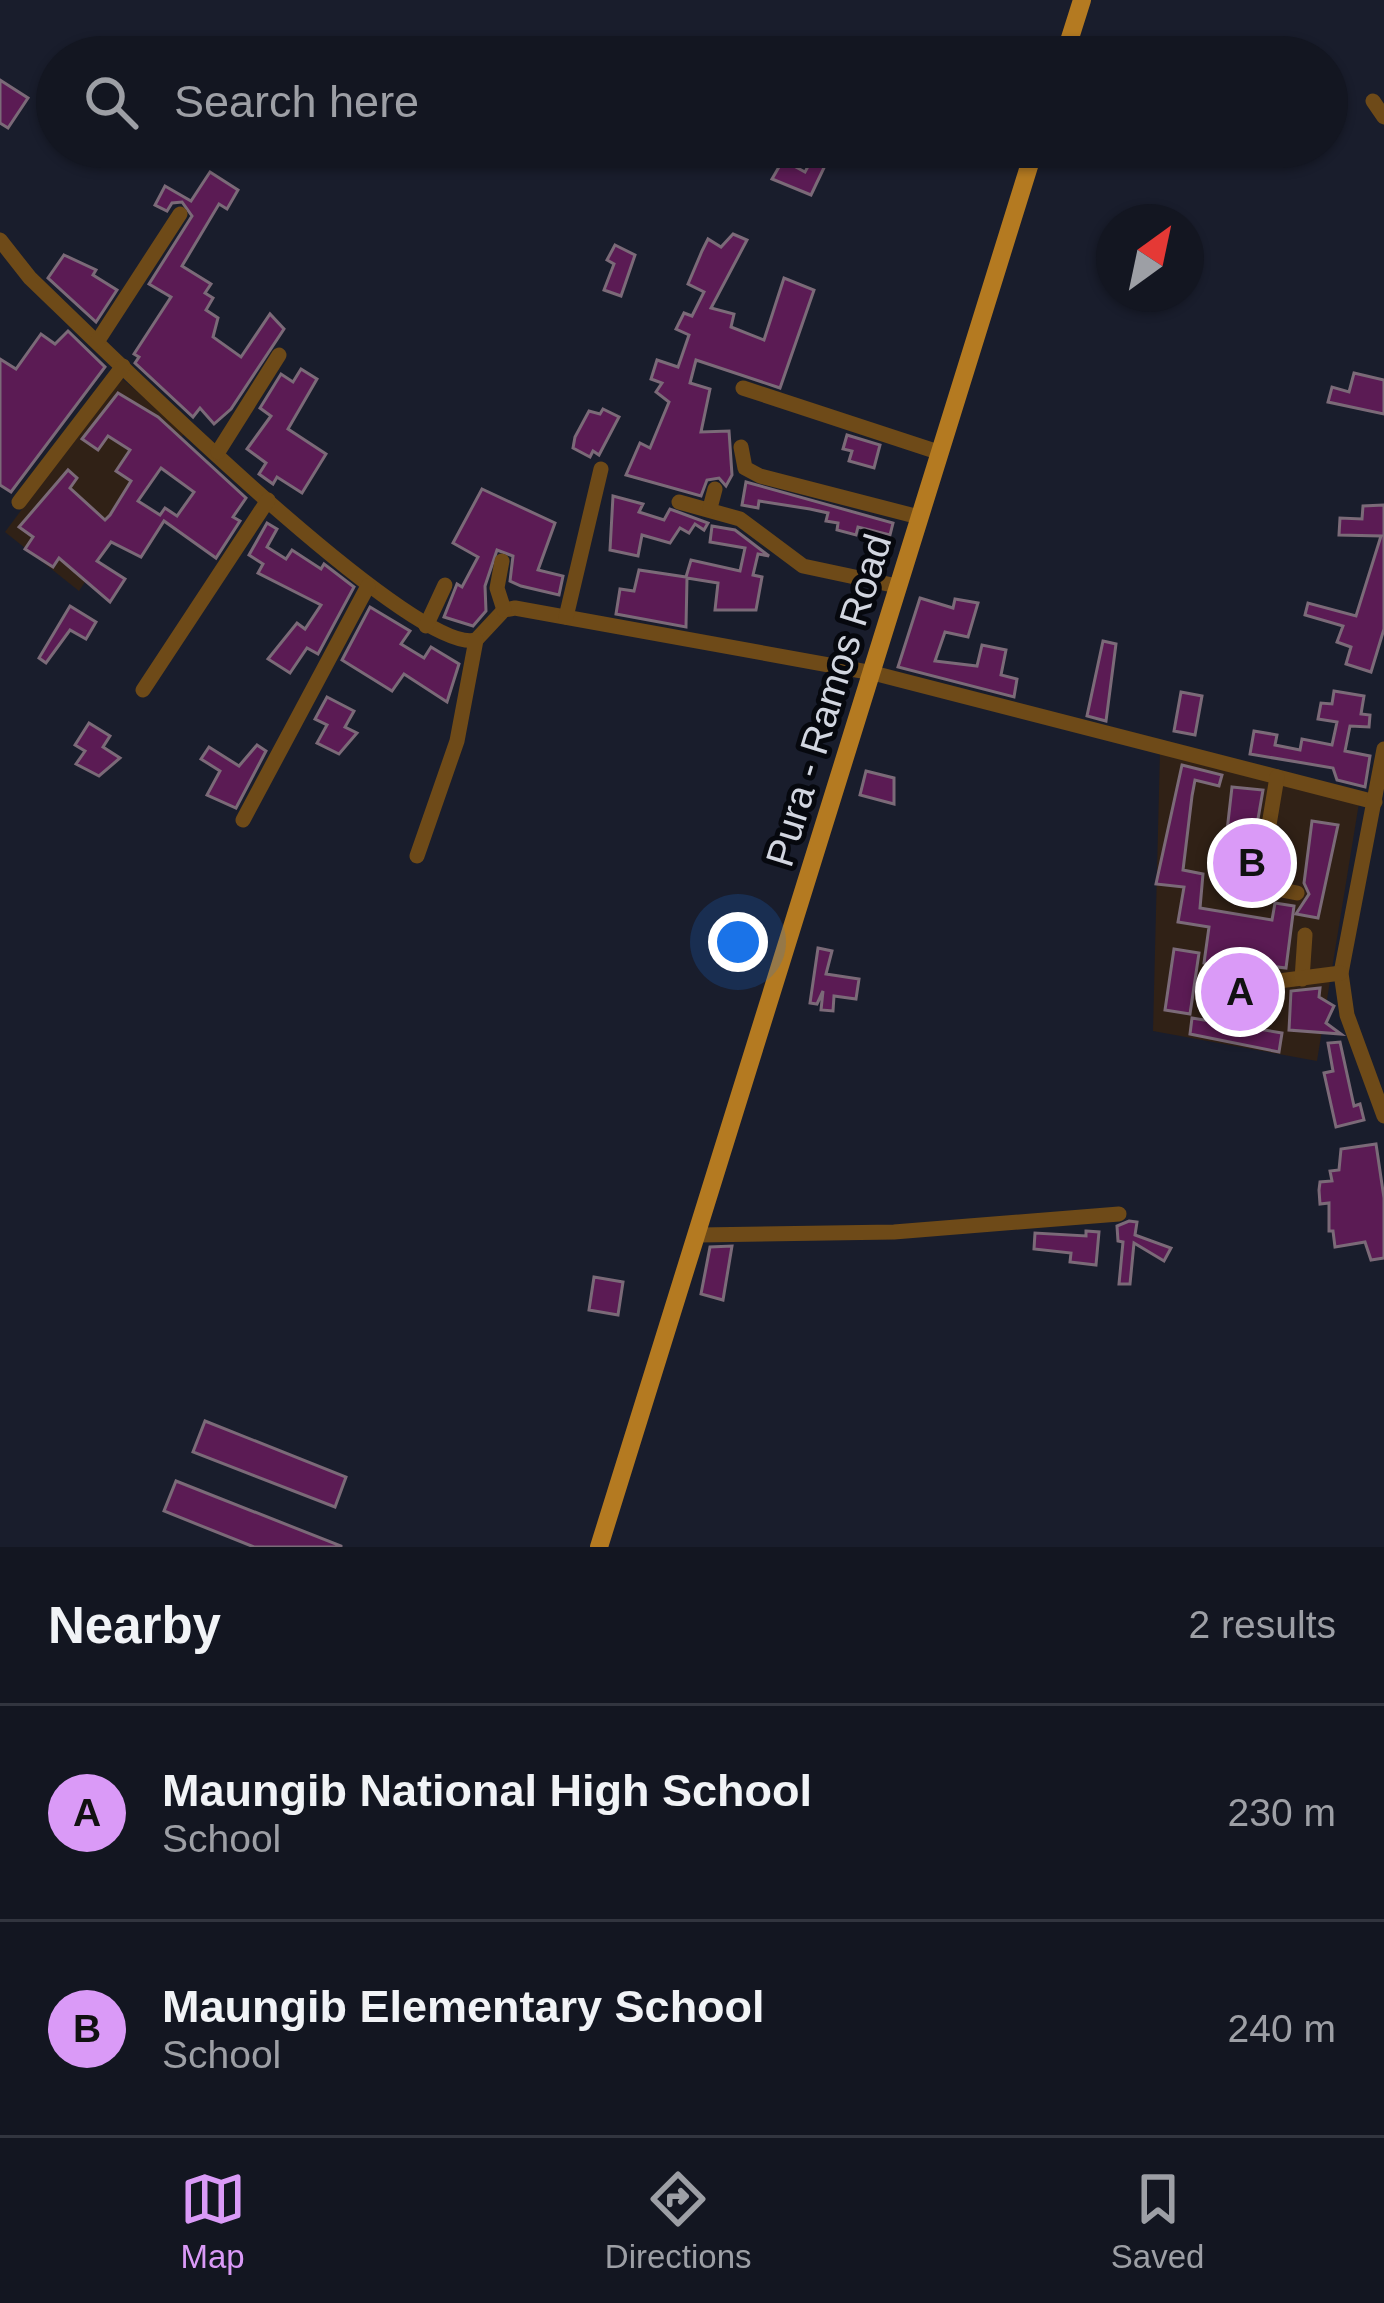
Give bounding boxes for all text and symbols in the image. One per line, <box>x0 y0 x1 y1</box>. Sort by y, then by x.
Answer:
search box <box>36 36 1348 168</box>
icon: search <box>78 69 144 135</box>
text: Search here <box>174 76 419 127</box>
north arrow <box>1096 204 1204 312</box>
street label: Pura - Ramos Road <box>758 529 899 871</box>
pin: B <box>1213 818 1291 908</box>
your location <box>708 912 768 972</box>
pin: A <box>1201 947 1279 1037</box>
text: Nearby <box>48 1597 221 1654</box>
text: 2 results <box>1189 1603 1336 1646</box>
text: Maungib National High School <box>162 1765 812 1816</box>
text: A <box>73 1791 101 1834</box>
text: 230 m <box>1228 1791 1336 1834</box>
text: School <box>162 1817 281 1860</box>
text: Maungib Elementary School <box>162 1981 765 2032</box>
text: B <box>73 2007 101 2050</box>
text: 240 m <box>1228 2007 1336 2050</box>
text: School <box>162 2033 281 2076</box>
tab: Map <box>180 2166 246 2276</box>
tab: Directions <box>605 2166 752 2276</box>
tab: Saved <box>1111 2166 1204 2276</box>

